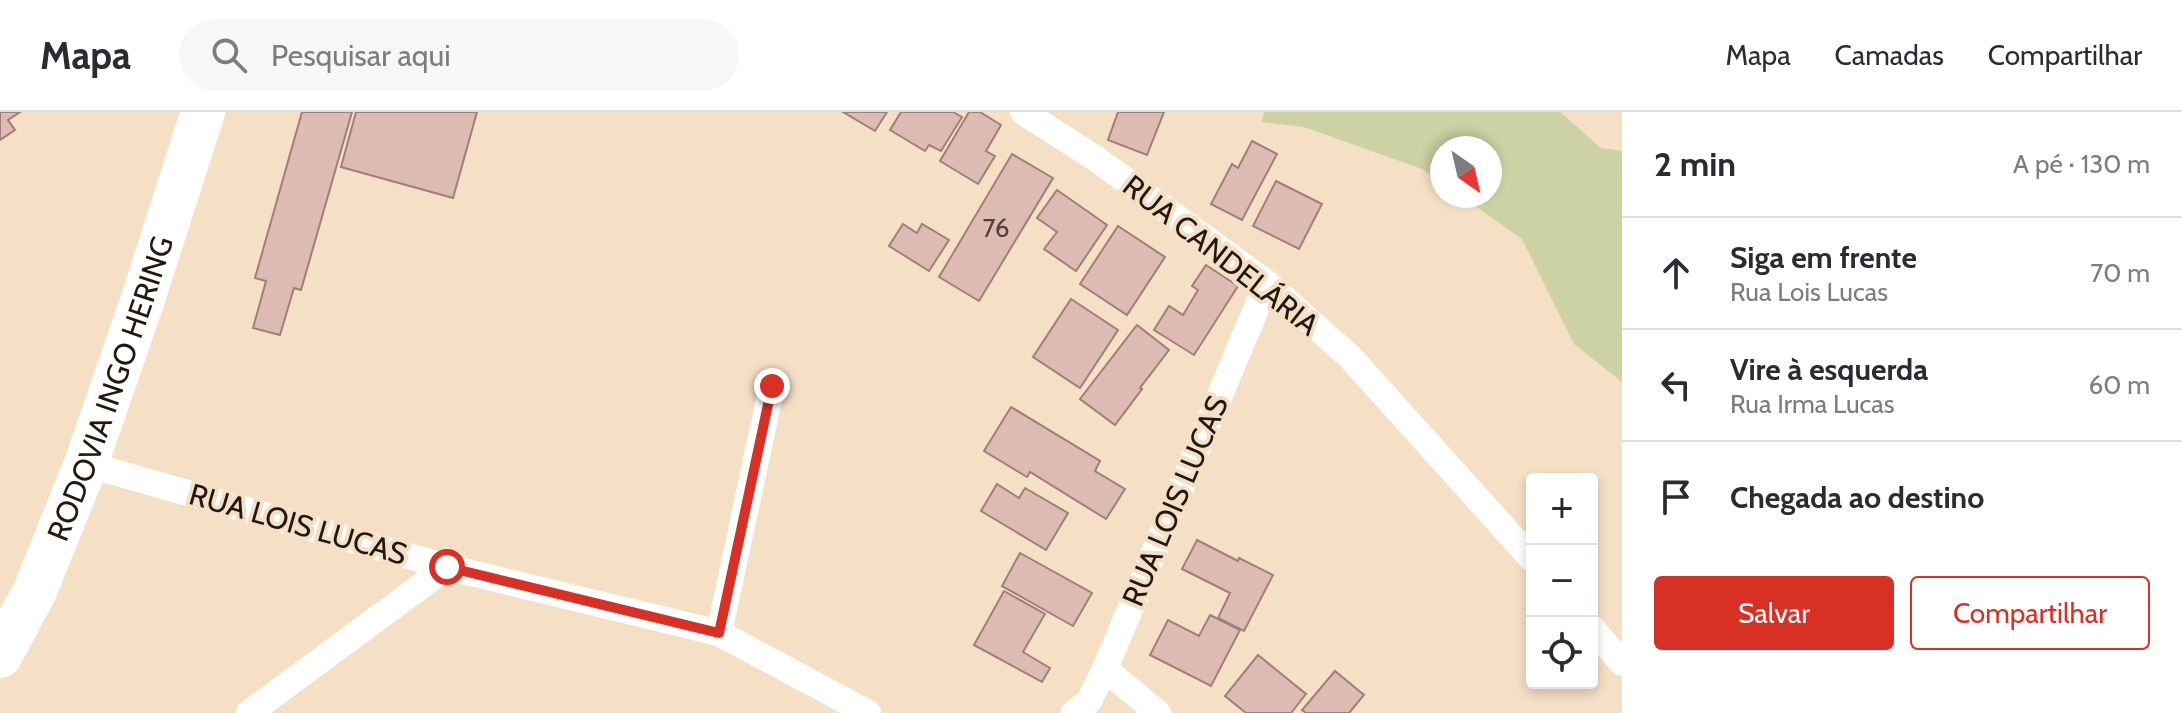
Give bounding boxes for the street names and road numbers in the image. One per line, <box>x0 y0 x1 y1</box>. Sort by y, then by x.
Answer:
street label: RUA CANDELÁRIA <box>1116 167 1327 343</box>
street label: RODOVIA INGO HERING <box>39 231 180 546</box>
street label: RUA LOIS LUCAS <box>1114 390 1236 612</box>
street label: RUA LOIS LUCAS <box>185 475 411 573</box>

